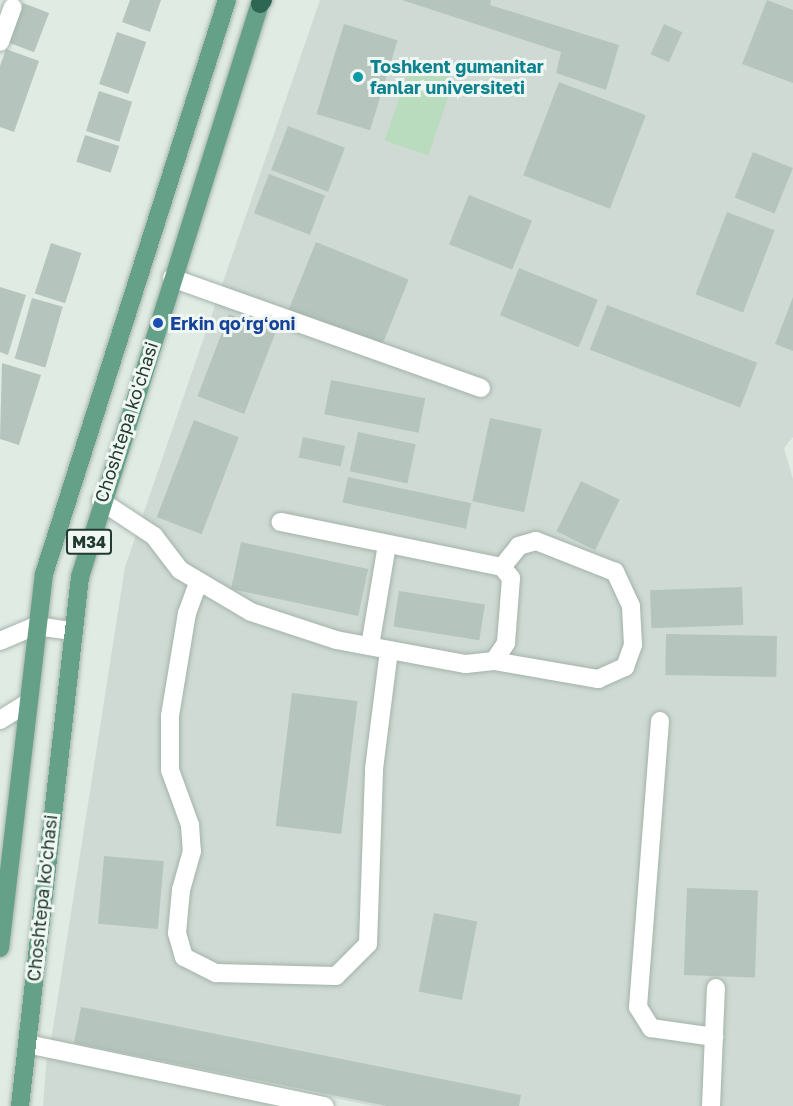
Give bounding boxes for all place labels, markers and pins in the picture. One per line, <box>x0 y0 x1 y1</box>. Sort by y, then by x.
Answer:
place label: Toshkent gumanitar fanlar universiteti <box>370 56 544 98</box>
marker: Toshkent gumanitar fanlar universiteti <box>351 70 365 84</box>
place label: Erkin qoʻrgʻoni <box>170 312 295 334</box>
marker: Erkin qoʻrgʻoni <box>151 316 165 330</box>

